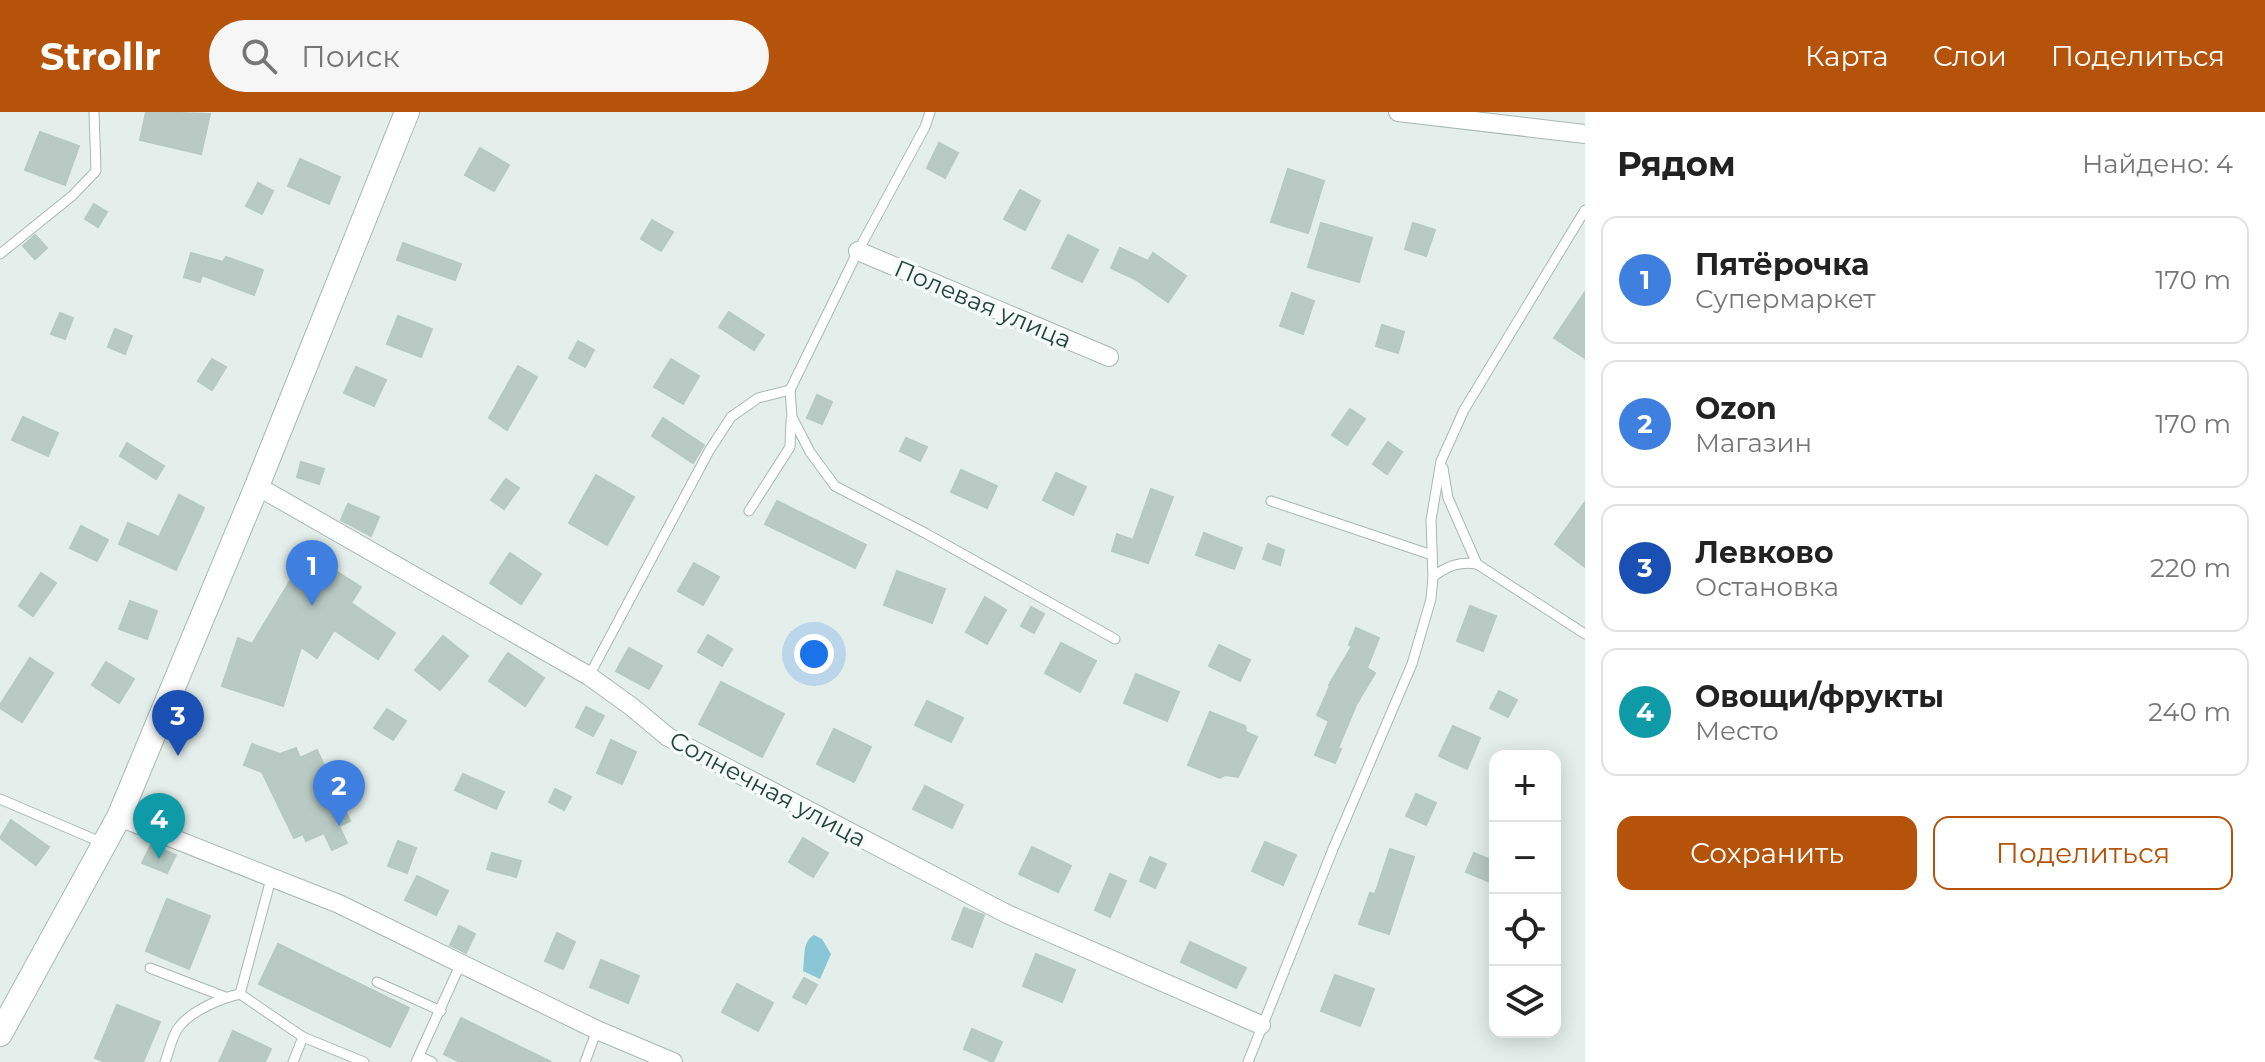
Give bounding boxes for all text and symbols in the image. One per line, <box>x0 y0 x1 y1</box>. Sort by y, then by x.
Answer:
search box <box>209 20 769 92</box>
text: Strollr <box>40 33 161 80</box>
icon: search <box>237 34 281 78</box>
text: Поиск <box>301 38 400 75</box>
text: Карта <box>1805 39 1889 73</box>
text: Слои <box>1933 39 2007 73</box>
text: Поделиться <box>2051 39 2225 73</box>
text: Рядом <box>1617 143 1736 185</box>
text: Найдено: 4 <box>2082 148 2233 180</box>
text: Пятёрочка <box>1695 246 1869 283</box>
street label: Полевая улица <box>890 254 1076 354</box>
text: 1 <box>1640 264 1650 296</box>
text: 170 m <box>2155 264 2231 296</box>
text: Супермаркет <box>1695 283 1876 315</box>
text: Ozon <box>1695 390 1777 427</box>
text: 2 <box>1637 408 1653 440</box>
text: 170 m <box>2155 408 2231 440</box>
text: Магазин <box>1695 427 1812 459</box>
text: Левково <box>1695 534 1834 571</box>
pin: 1 <box>286 540 338 606</box>
text: 3 <box>1637 552 1653 584</box>
text: 220 m <box>2150 552 2231 584</box>
text: Остановка <box>1695 571 1839 603</box>
your location <box>794 634 834 674</box>
text: Овощи/фрукты <box>1695 678 1944 715</box>
pin: 3 <box>152 690 204 756</box>
text: 4 <box>1636 696 1654 728</box>
text: 240 m <box>2148 696 2231 728</box>
text: Место <box>1695 715 1779 747</box>
street label: Солнечная улица <box>665 725 871 853</box>
map controls <box>1489 750 1561 1038</box>
button: + <box>1489 750 1561 822</box>
pin: 2 <box>313 760 365 826</box>
pin: 4 <box>133 793 185 859</box>
button: Сохранить <box>1617 816 1917 890</box>
button: Поделиться <box>1933 816 2233 890</box>
button: − <box>1489 822 1561 894</box>
button: locate <box>1489 894 1561 966</box>
button: layers <box>1489 966 1561 1038</box>

